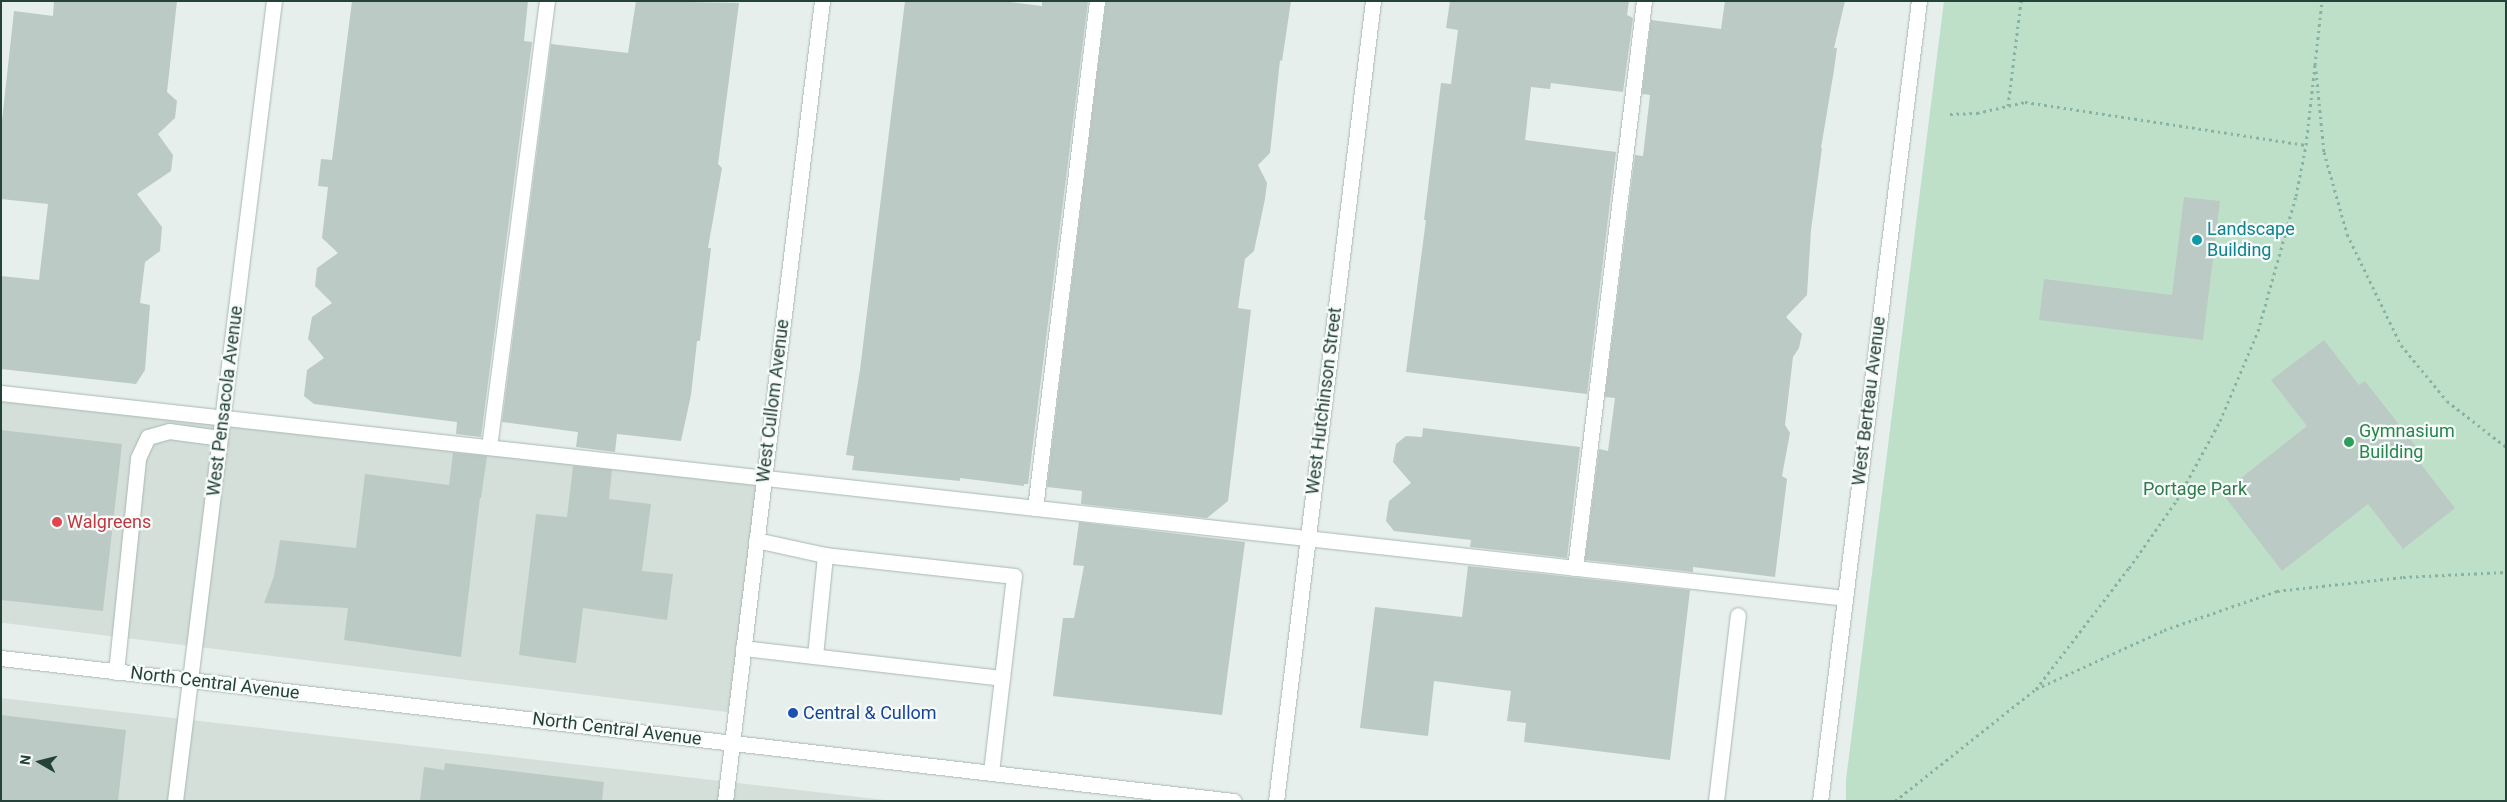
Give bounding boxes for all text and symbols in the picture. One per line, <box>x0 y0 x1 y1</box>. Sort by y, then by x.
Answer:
place label: Landscape Building <box>2207 219 2295 262</box>
marker: Landscape Building <box>2191 234 2203 246</box>
street label: West Pensacola Avenue <box>203 304 247 498</box>
street label: West Hutchinson Street <box>1302 306 1346 496</box>
street label: West Berteau Avenue <box>1848 315 1890 487</box>
street label: West Cullom Avenue <box>752 318 794 484</box>
place label: Gymnasium Building <box>2359 421 2455 464</box>
marker: Gymnasium Building <box>2343 436 2355 448</box>
park label: Portage Park <box>2143 478 2247 500</box>
place label: Walgreens <box>67 511 151 533</box>
marker: Walgreens <box>51 516 63 528</box>
street label: North Central Avenue <box>129 662 301 704</box>
place label: Central & Cullom <box>803 702 937 724</box>
marker: Central & Cullom <box>787 707 799 719</box>
street label: North Central Avenue <box>531 708 703 750</box>
north arrow <box>15 737 65 787</box>
text: N <box>17 754 34 766</box>

